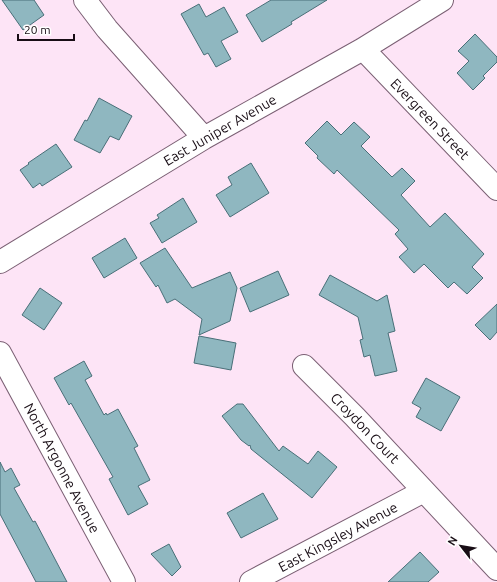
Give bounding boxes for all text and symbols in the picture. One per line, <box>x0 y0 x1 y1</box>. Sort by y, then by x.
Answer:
scale bar <box>18 16 74 42</box>
text: 20 m <box>24 23 51 36</box>
street label: Evergreen Street <box>387 75 473 163</box>
street label: East Juniper Avenue <box>161 91 279 169</box>
street label: Croydon Court <box>327 389 403 467</box>
street label: North Argonne Avenue <box>21 400 103 536</box>
street label: East Kingsley Avenue <box>276 499 400 575</box>
north arrow <box>441 526 481 566</box>
text: N <box>445 534 460 547</box>

